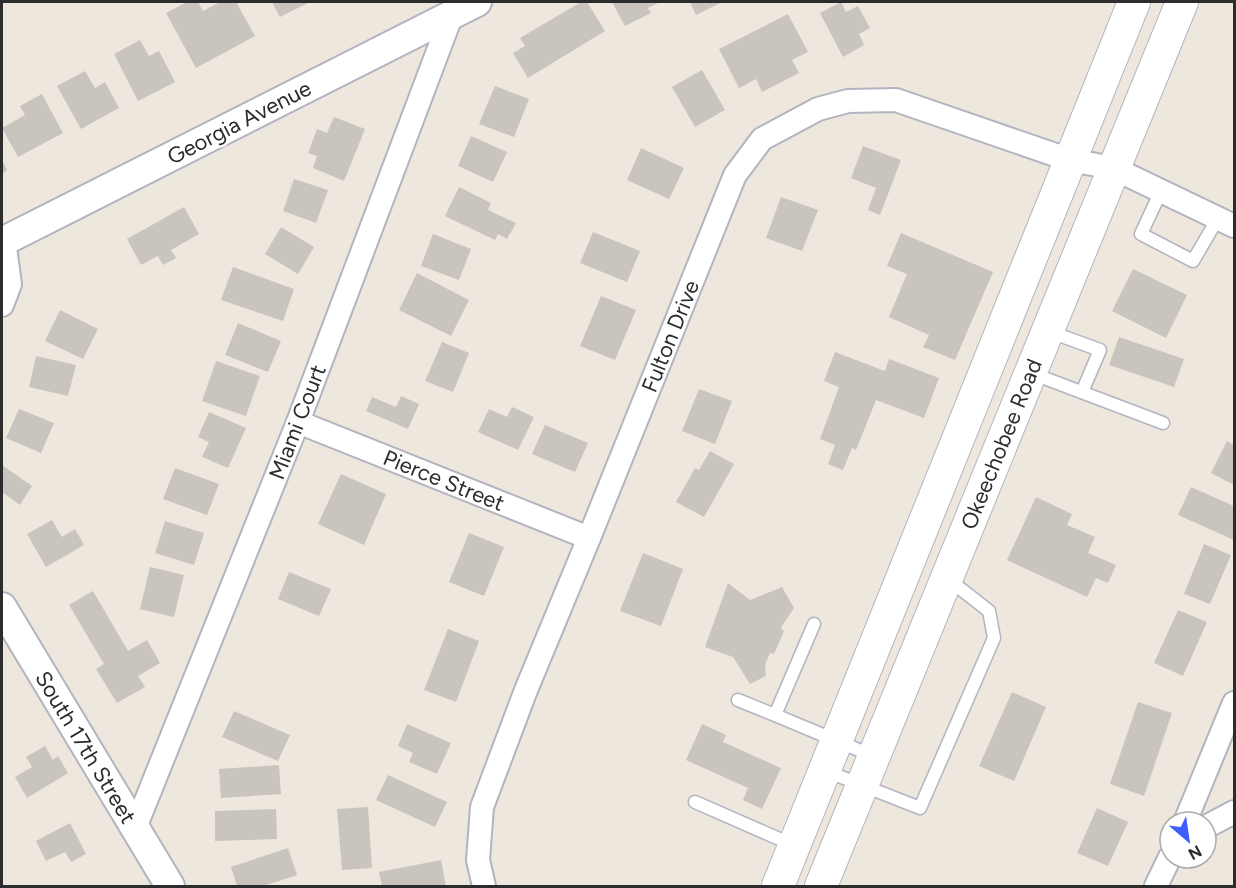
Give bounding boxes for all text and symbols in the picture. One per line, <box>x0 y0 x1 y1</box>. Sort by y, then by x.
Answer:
street label: Georgia Avenue <box>163 75 316 170</box>
street label: Fulton Drive <box>636 276 705 396</box>
street label: Okeechobee Road <box>955 355 1048 533</box>
street label: Miami Court <box>263 361 332 483</box>
street label: Pierce Street <box>379 444 508 517</box>
street label: South 17th Street <box>29 666 142 828</box>
north arrow <box>1158 810 1218 870</box>
text: N <box>1185 841 1205 864</box>

